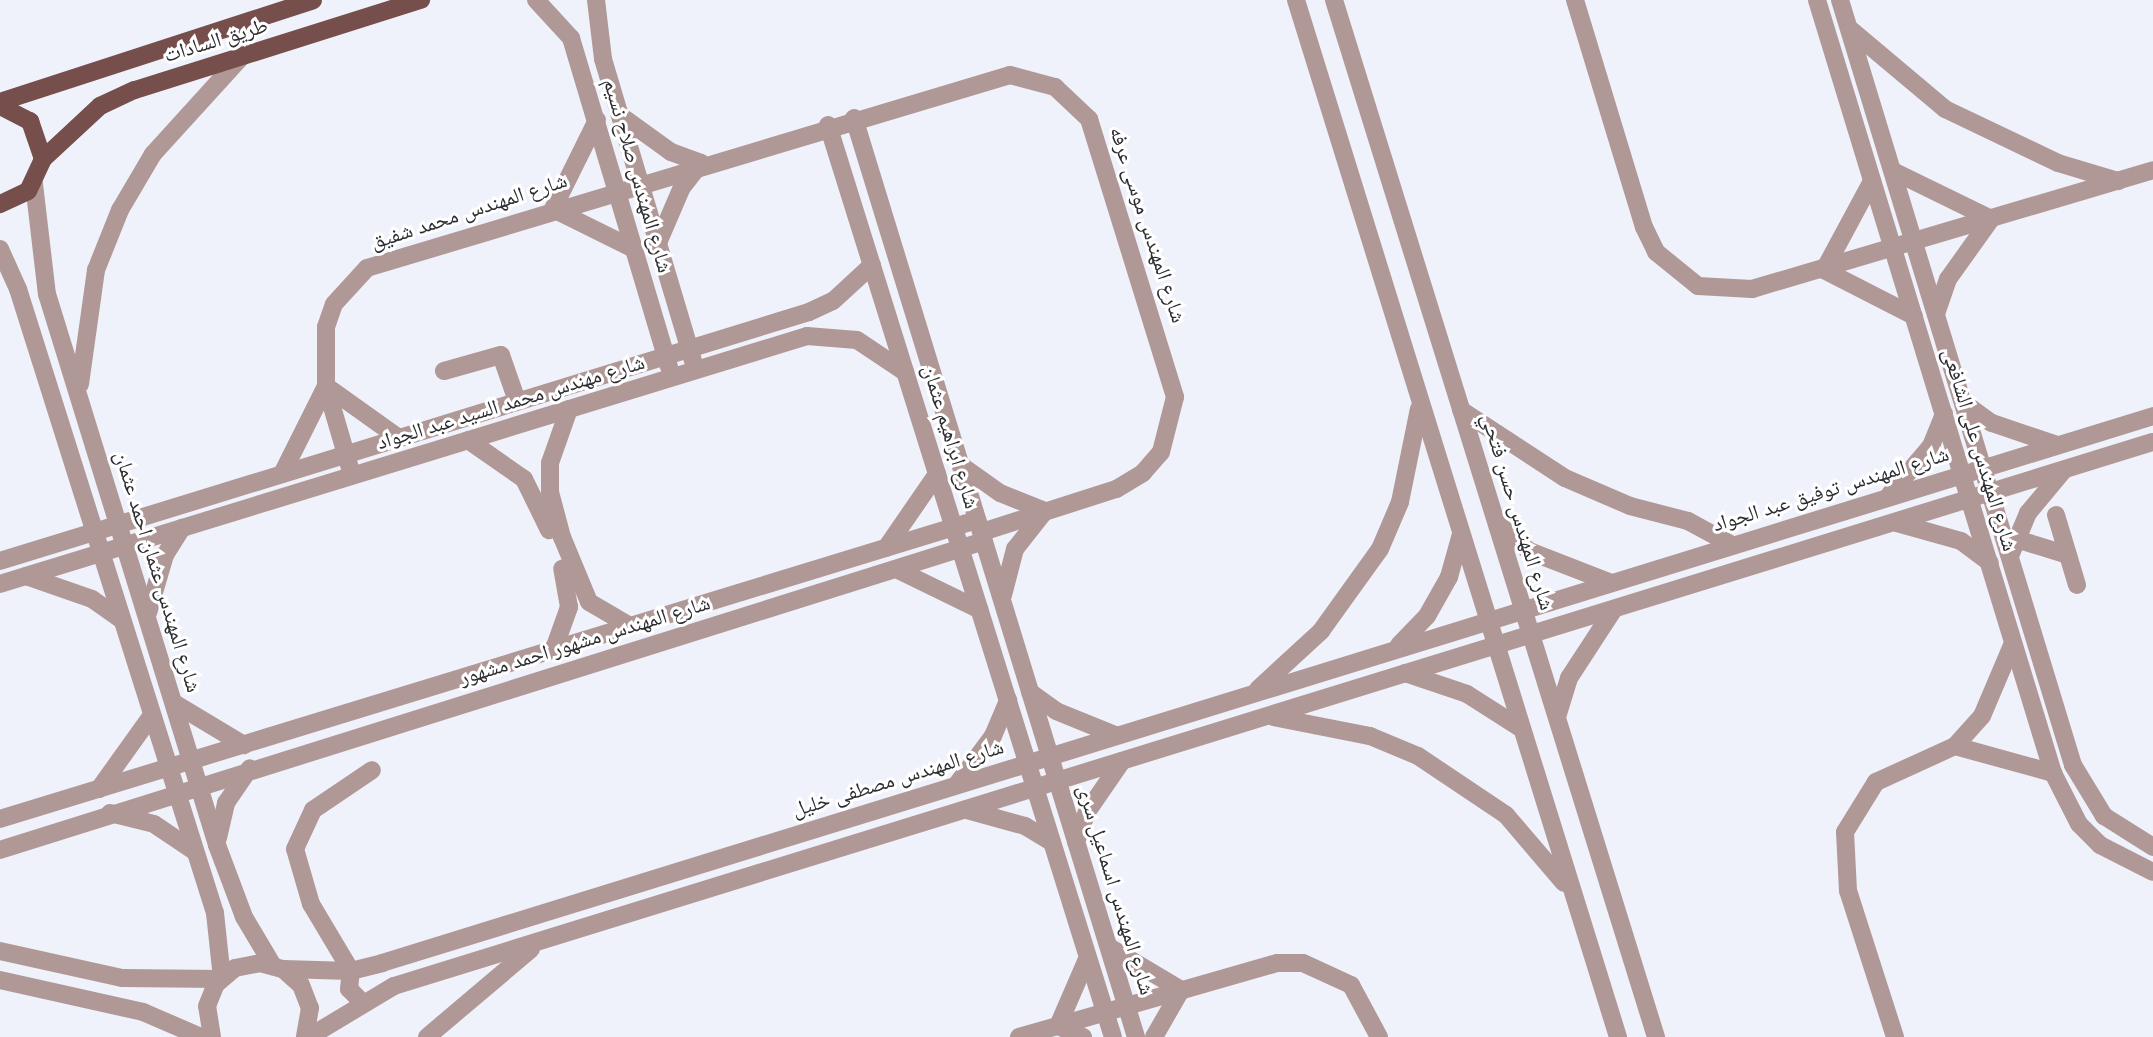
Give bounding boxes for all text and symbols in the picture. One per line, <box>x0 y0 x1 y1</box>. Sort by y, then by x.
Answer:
street label: طريق السادات <box>161 13 271 69</box>
street label: شارع المهندس صلاح نسيم <box>597 76 677 276</box>
street label: شارع المهندس موسى عرفه <box>1103 124 1191 326</box>
street label: شارع المهندس محمد شفيق <box>368 168 570 256</box>
street label: شارع المهندس على الشافعى <box>1936 346 2022 554</box>
street label: شارع مهندس محمد السيد عبد الجواد <box>374 350 648 456</box>
street label: شارع ابراهيم عثمان <box>916 362 984 512</box>
street label: شارع المهندس حسن فتحي <box>1475 411 1559 613</box>
street label: شارع المهندس توفيق عبد الجواد <box>1710 442 1952 538</box>
street label: شارع المهندس عثمان احمد عثمان <box>108 448 206 696</box>
street label: شارع المهندس مشهور احمد مشهور <box>456 591 714 691</box>
street label: شارع المهندس مصطفى خليل <box>789 735 1007 823</box>
street label: شارع المهندس اسماعيل سرى <box>1071 782 1159 998</box>

